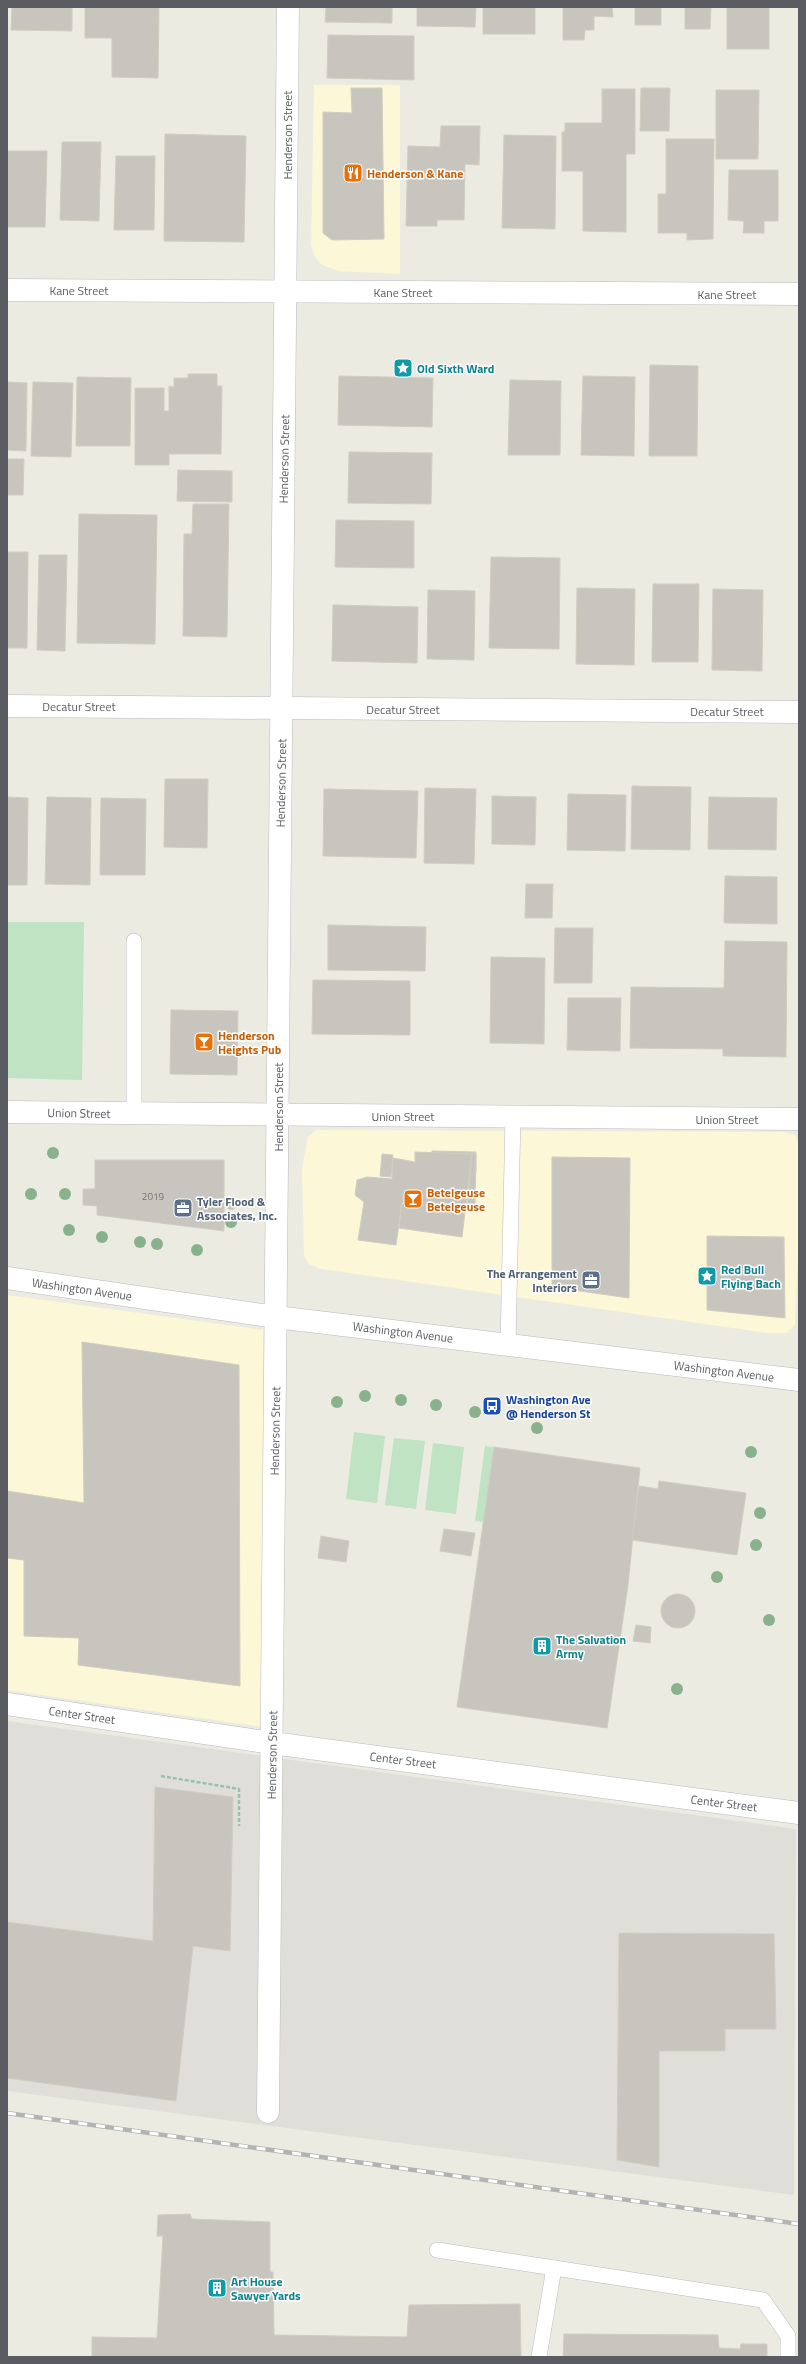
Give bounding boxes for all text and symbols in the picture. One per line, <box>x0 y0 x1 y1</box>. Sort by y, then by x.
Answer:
street label: Henderson Street <box>278 90 297 180</box>
restaurant icon: Henderson & Kane <box>342 162 364 184</box>
place label: Henderson & Kane <box>367 164 463 183</box>
street label: Kane Street <box>50 281 109 300</box>
street label: Kane Street <box>374 283 433 302</box>
street label: Kane Street <box>698 285 757 304</box>
place icon: Old Sixth Ward <box>392 357 414 379</box>
place label: Old Sixth Ward <box>417 359 494 378</box>
street label: Henderson Street <box>274 414 294 504</box>
street label: Decatur Street <box>42 697 116 716</box>
street label: Decatur Street <box>366 700 440 719</box>
street label: Decatur Street <box>690 702 764 721</box>
street label: Henderson Street <box>271 738 291 828</box>
place label: Henderson Heights Pub <box>218 1026 282 1059</box>
bar icon: Henderson Heights Pub <box>193 1031 215 1053</box>
street label: Henderson Street <box>269 1062 288 1152</box>
street label: Union Street <box>47 1103 112 1123</box>
street label: Union Street <box>371 1107 435 1126</box>
street label: Union Street <box>695 1110 759 1129</box>
place label: Betelgeuse Betelgeuse <box>427 1183 485 1216</box>
bar icon: Betelgeuse Betelgeuse <box>402 1188 424 1210</box>
house number: 2019 <box>142 1189 165 1204</box>
place label: Tyler Flood & Associates, Inc. <box>197 1192 277 1225</box>
office icon: Tyler Flood & Associates, Inc. <box>172 1197 194 1219</box>
place label: Red Bull Flying Bach <box>721 1260 781 1293</box>
place label: The Arrangement Interiors <box>487 1264 578 1297</box>
place icon: Red Bull Flying Bach <box>696 1265 718 1287</box>
office icon: The Arrangement Interiors <box>580 1269 602 1291</box>
street label: Washington Avenue <box>31 1273 133 1305</box>
street label: Washington Avenue <box>352 1316 454 1348</box>
street label: Washington Avenue <box>673 1355 775 1387</box>
street label: Henderson Street <box>265 1386 285 1476</box>
place label: Washington Ave @ Henderson St <box>506 1390 591 1423</box>
bus stop icon: Washington Ave @ Henderson St <box>481 1395 503 1417</box>
place label: The Salvation Army <box>556 1630 626 1663</box>
building icon: The Salvation Army <box>531 1635 553 1657</box>
street label: Center Street <box>48 1701 117 1729</box>
street label: Henderson Street <box>262 1710 282 1800</box>
street label: Center Street <box>369 1746 438 1774</box>
street label: Center Street <box>690 1789 759 1817</box>
place label: Art House Sawyer Yards <box>231 2272 301 2305</box>
building icon: Art House Sawyer Yards <box>206 2277 228 2299</box>

